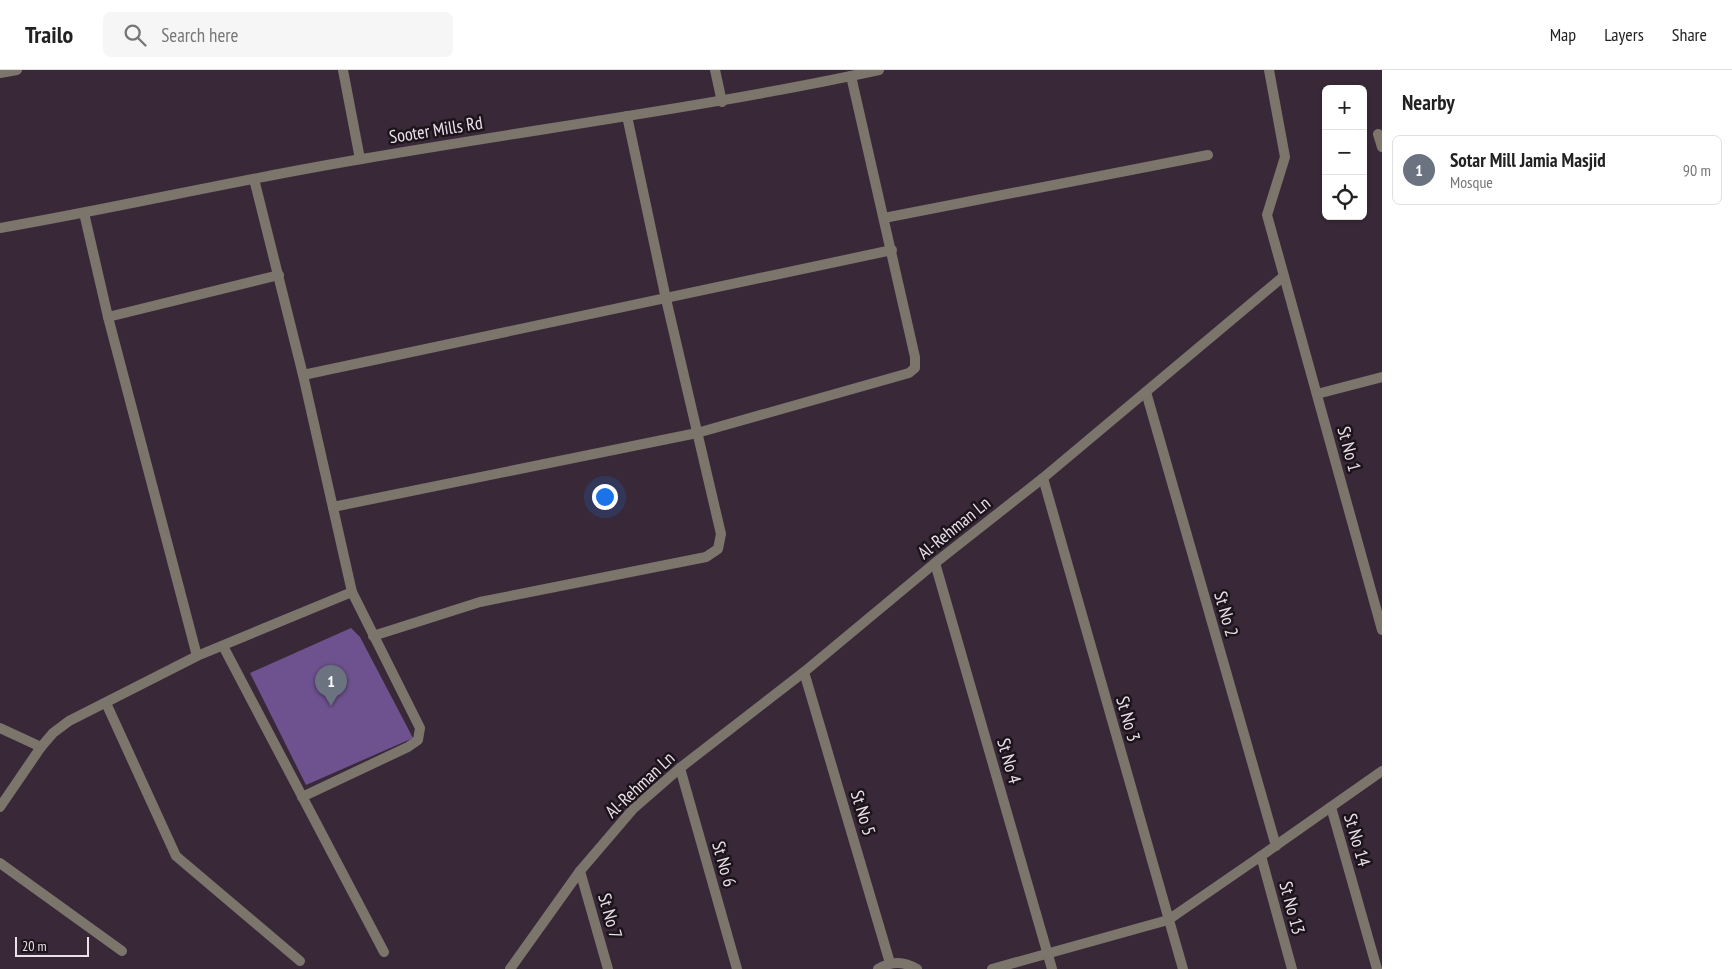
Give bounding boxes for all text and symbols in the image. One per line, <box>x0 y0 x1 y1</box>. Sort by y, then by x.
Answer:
search box <box>103 12 453 57</box>
text: Trailo <box>25 19 73 50</box>
icon: search <box>121 21 149 49</box>
text: Search here <box>161 23 238 47</box>
text: Map <box>1550 23 1576 46</box>
text: Layers <box>1604 23 1644 46</box>
text: Share <box>1672 23 1707 46</box>
map controls <box>1322 85 1367 220</box>
button: + <box>1322 85 1367 130</box>
text: Nearby <box>1402 89 1455 116</box>
street label: Sooter Mills Rd <box>388 111 484 148</box>
button: − <box>1322 130 1367 175</box>
text: Sotar Mill Jamia Masjid <box>1450 148 1606 172</box>
text: 1 <box>1415 160 1423 180</box>
text: 90 m <box>1683 160 1711 180</box>
text: Mosque <box>1450 172 1493 192</box>
button: locate <box>1322 175 1367 220</box>
street label: St No 1 <box>1332 424 1367 474</box>
your location <box>592 484 618 510</box>
street label: Al-Rehman Ln <box>913 491 995 564</box>
street label: St No 2 <box>1209 589 1244 639</box>
pin: 1 <box>315 665 347 706</box>
street label: St No 3 <box>1111 694 1146 744</box>
street label: St No 4 <box>992 736 1027 786</box>
street label: Al-Rehman Ln <box>600 747 679 823</box>
street label: St No 5 <box>846 788 881 838</box>
street label: St No 14 <box>1339 811 1376 869</box>
street label: St No 6 <box>707 839 742 889</box>
street label: St No 13 <box>1274 879 1311 937</box>
street label: St No 7 <box>593 891 628 941</box>
scale bar <box>15 934 89 957</box>
text: 20 m <box>22 937 47 955</box>

